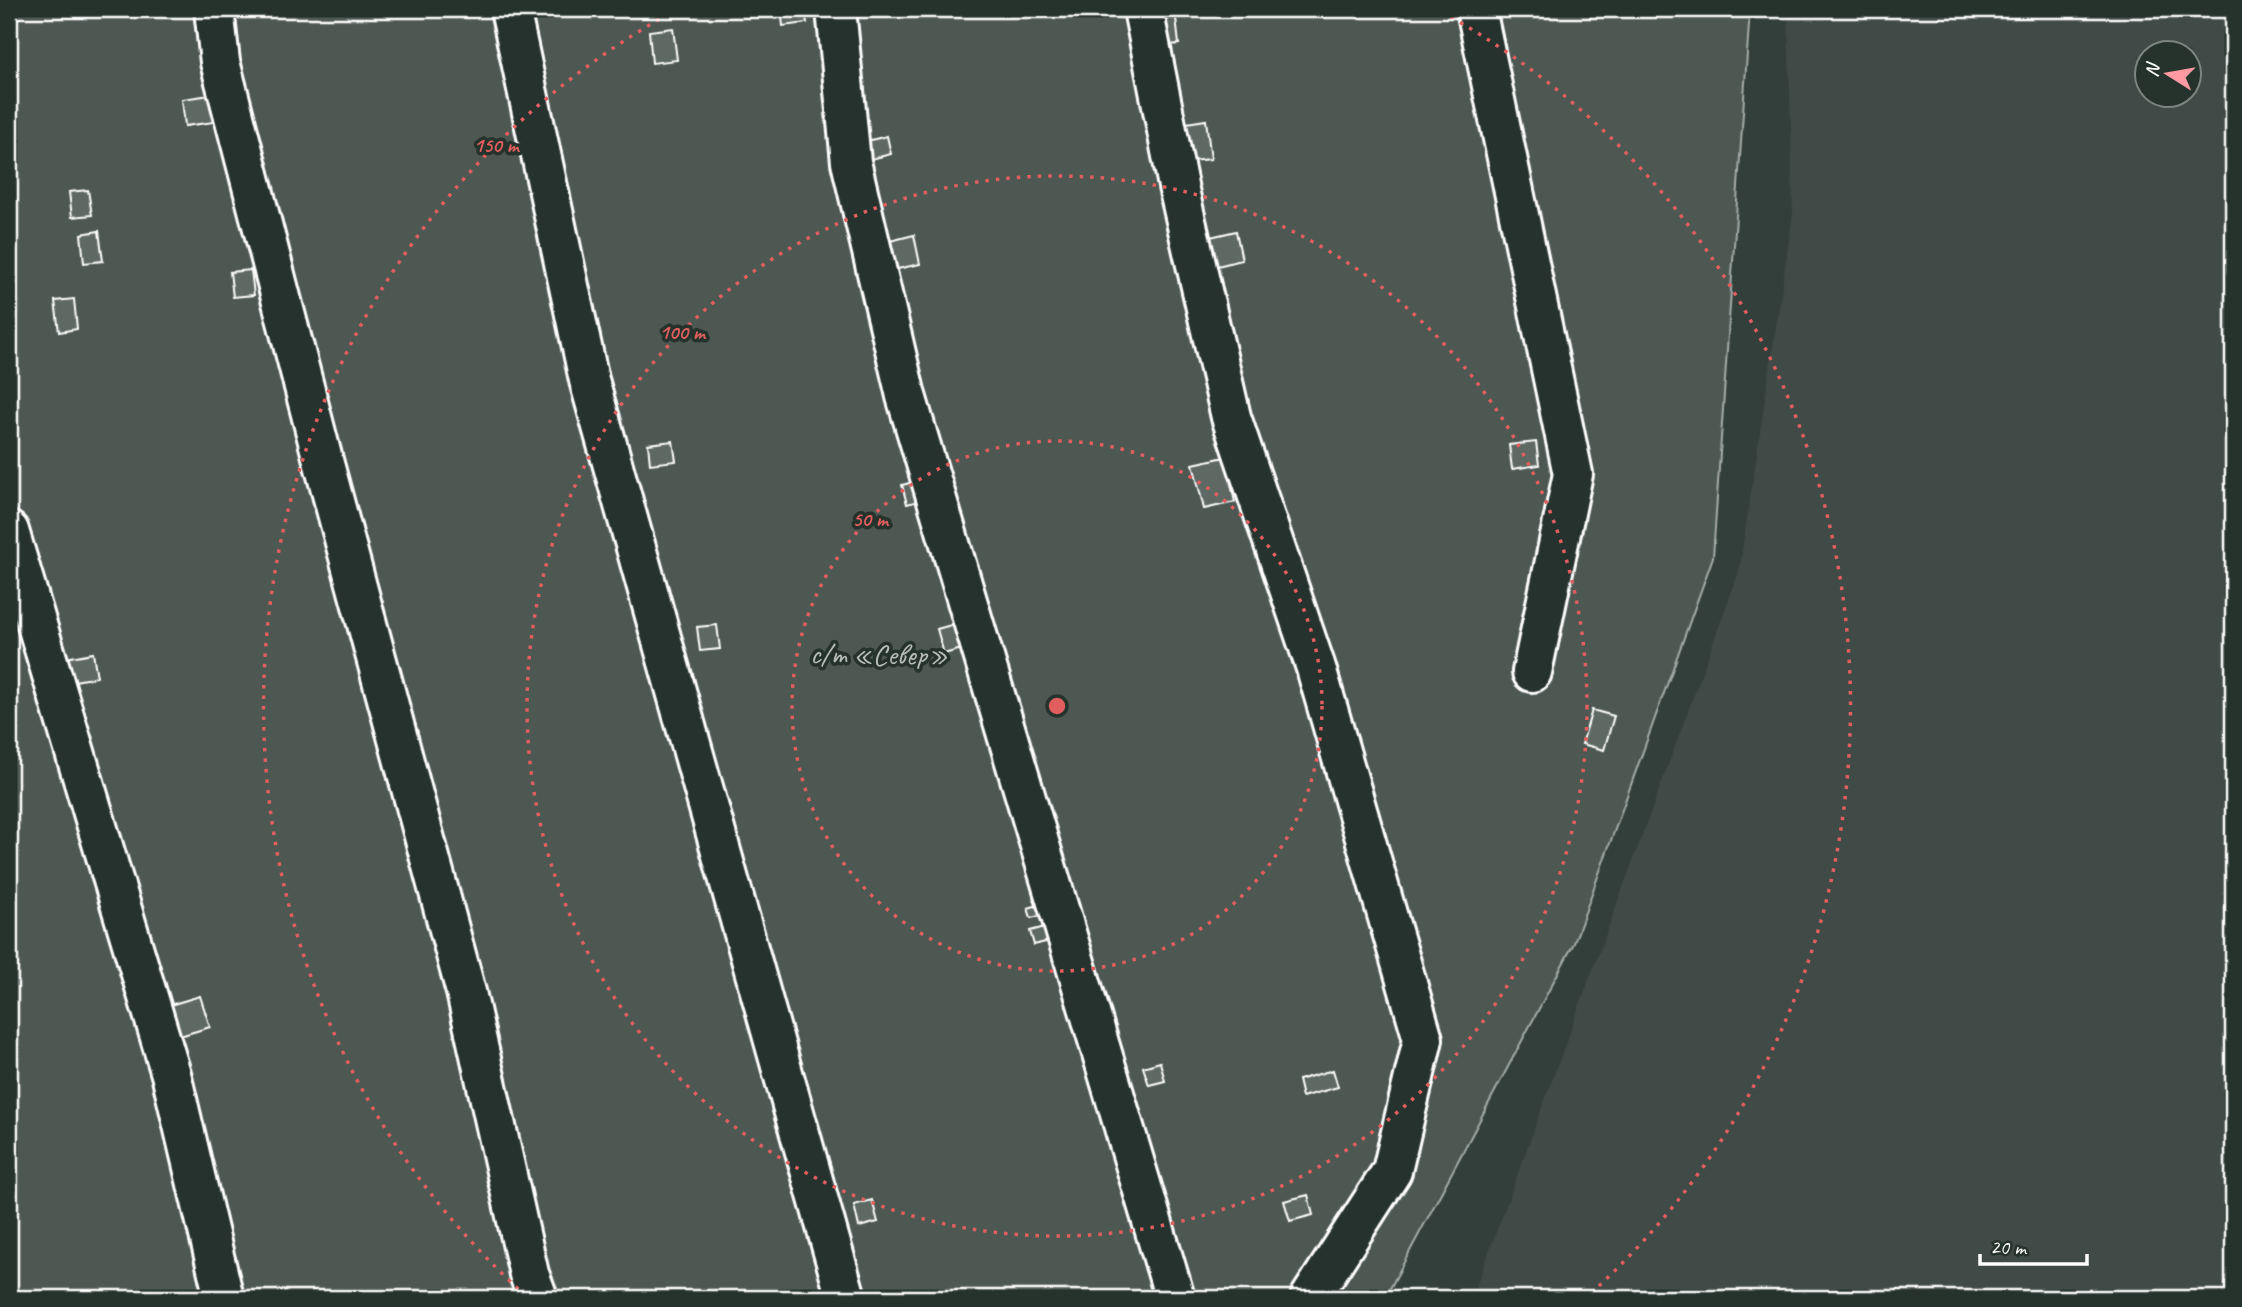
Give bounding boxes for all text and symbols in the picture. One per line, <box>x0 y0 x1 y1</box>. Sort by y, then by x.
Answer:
north arrow <box>2134 38 2204 108</box>
text: N <box>2139 60 2166 79</box>
text: 150 m <box>473 132 521 158</box>
text: 100 m <box>659 319 707 345</box>
text: 50 m <box>852 506 890 532</box>
park label: с/т «Север» <box>810 635 948 673</box>
centre of rings <box>1045 694 1069 718</box>
scale bar <box>1980 1223 2086 1267</box>
text: 20 m <box>1990 1234 2028 1260</box>

